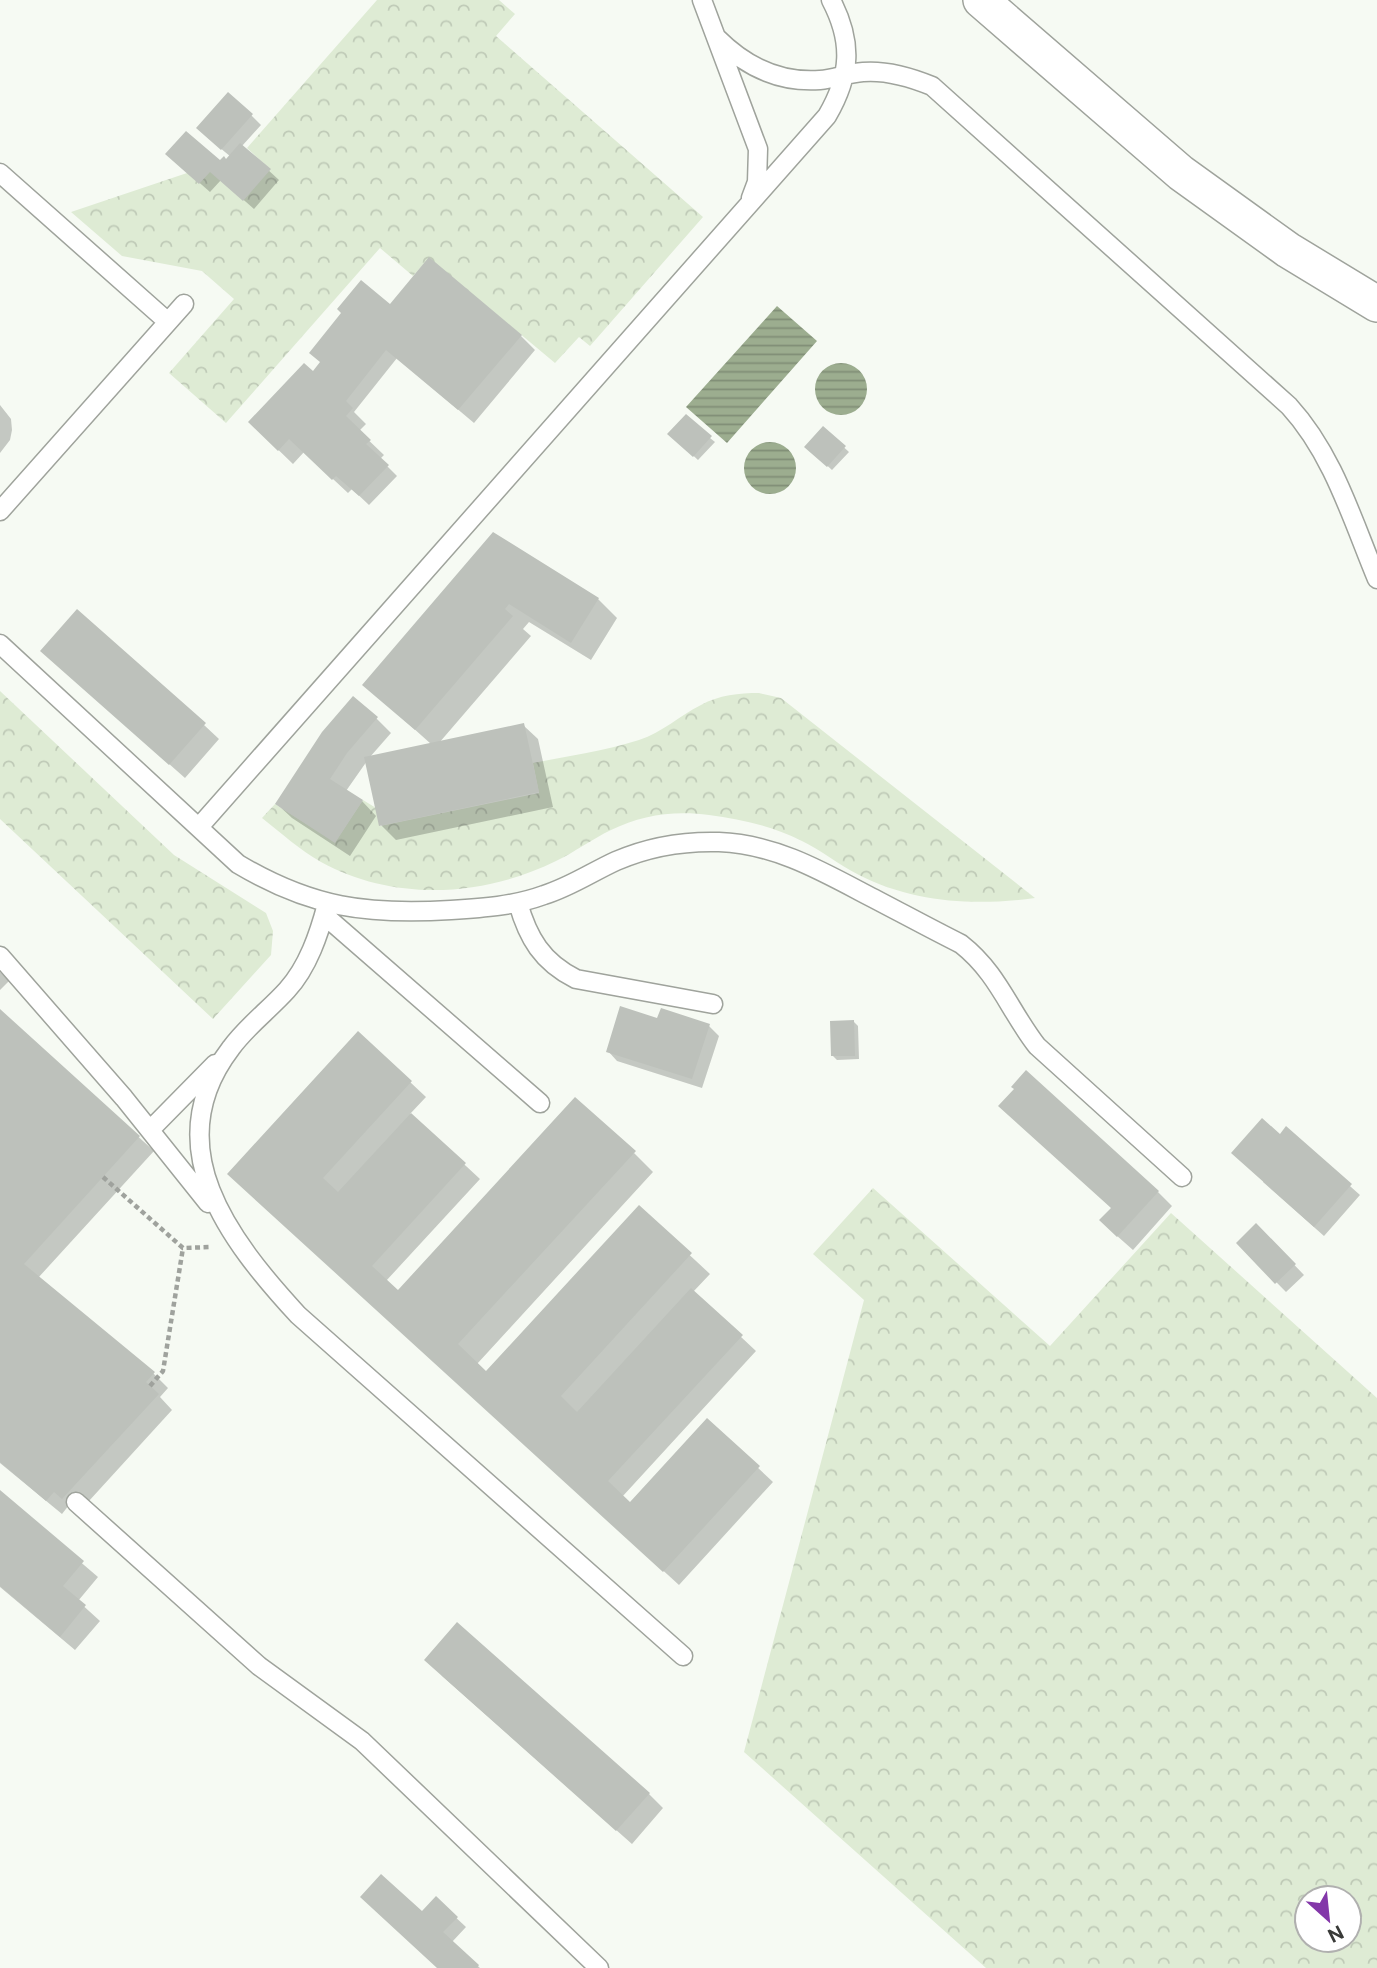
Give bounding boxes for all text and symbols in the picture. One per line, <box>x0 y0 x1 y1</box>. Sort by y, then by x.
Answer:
north arrow <box>1293 1884 1363 1954</box>
text: N <box>1324 1921 1347 1947</box>

